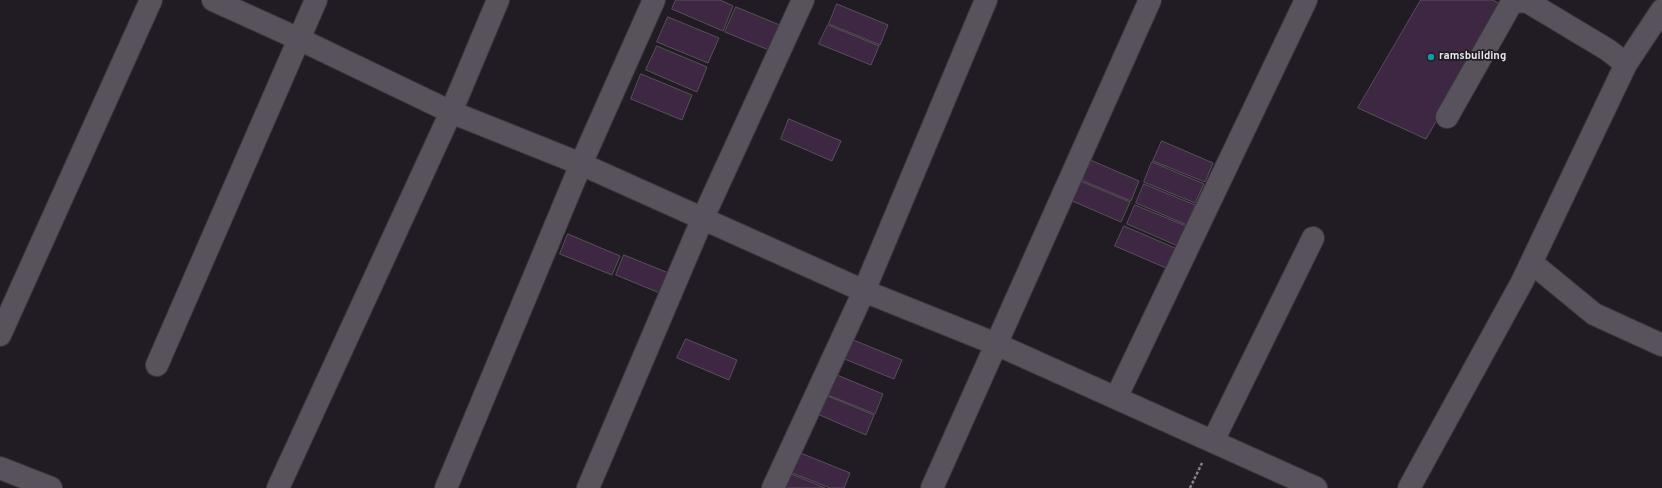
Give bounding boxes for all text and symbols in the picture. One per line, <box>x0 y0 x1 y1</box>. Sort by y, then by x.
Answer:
place label: ramsbuilding <box>1439 50 1506 64</box>
marker: ramsbuilding <box>1426 52 1436 62</box>

